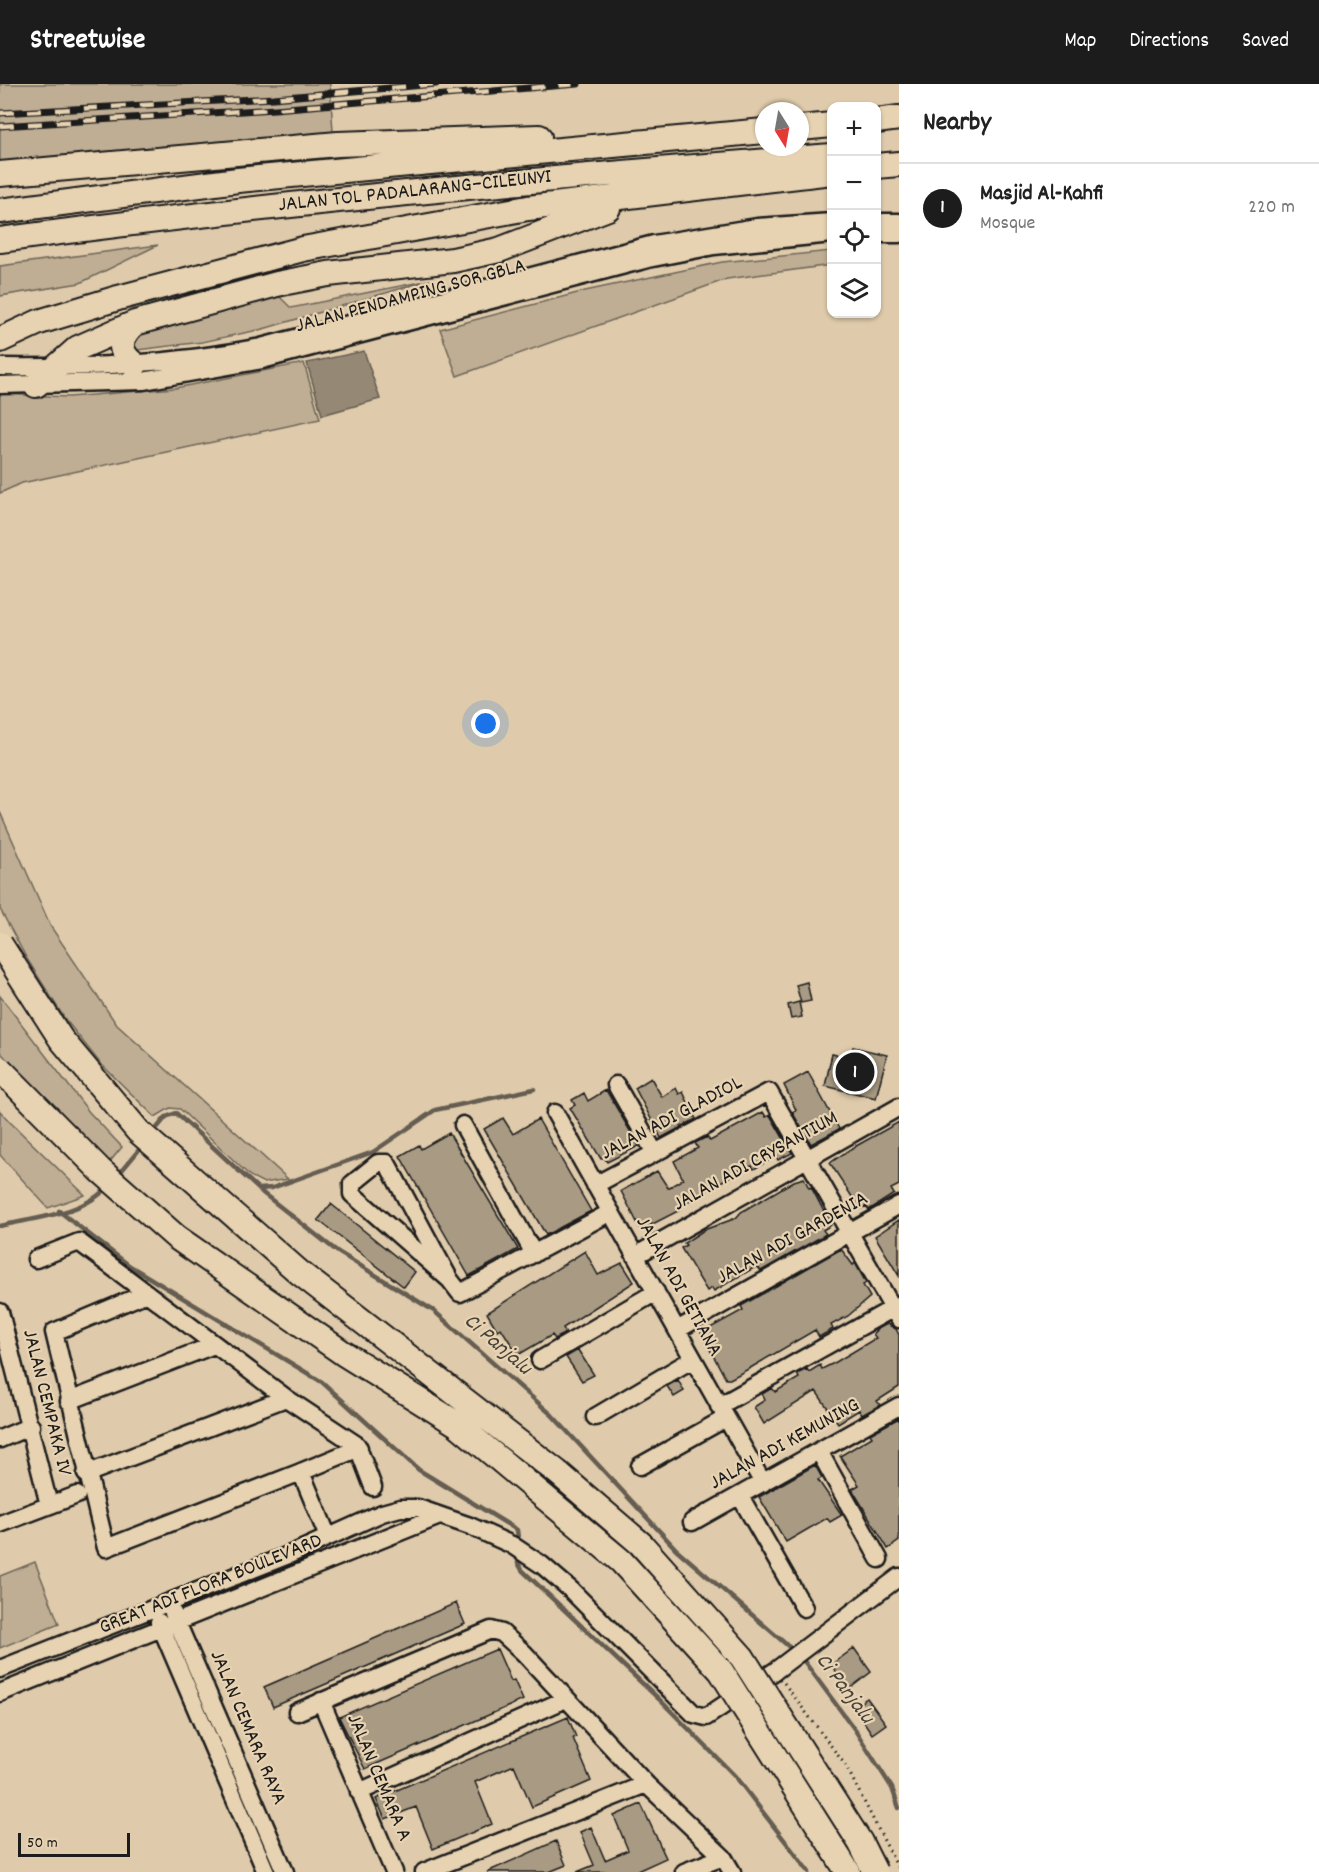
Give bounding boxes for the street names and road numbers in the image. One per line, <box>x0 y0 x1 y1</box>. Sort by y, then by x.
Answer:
street label: JALAN TOL PADALARANG–CILEUNYI <box>277 163 553 221</box>
street label: JALAN PENDAMPING SOR GBLA <box>293 252 529 342</box>
street label: JALAN ADI GLADIOL <box>596 1069 749 1169</box>
street label: JALAN ADI CRYSANTIUM <box>668 1104 844 1220</box>
street label: JALAN ADI GARDENIA <box>712 1185 874 1293</box>
street label: JALAN ADI GETIANA <box>627 1211 729 1363</box>
street label: JALAN CEMPAKA IV <box>13 1327 79 1479</box>
street label: JALAN ADI KEMUNING <box>704 1391 866 1499</box>
street label: GREAT ADI FLORA BOULEVARD <box>95 1526 327 1643</box>
street label: JALAN CEMARA RAYA <box>201 1646 293 1810</box>
street label: JALAN CEMARA A <box>338 1710 418 1846</box>

